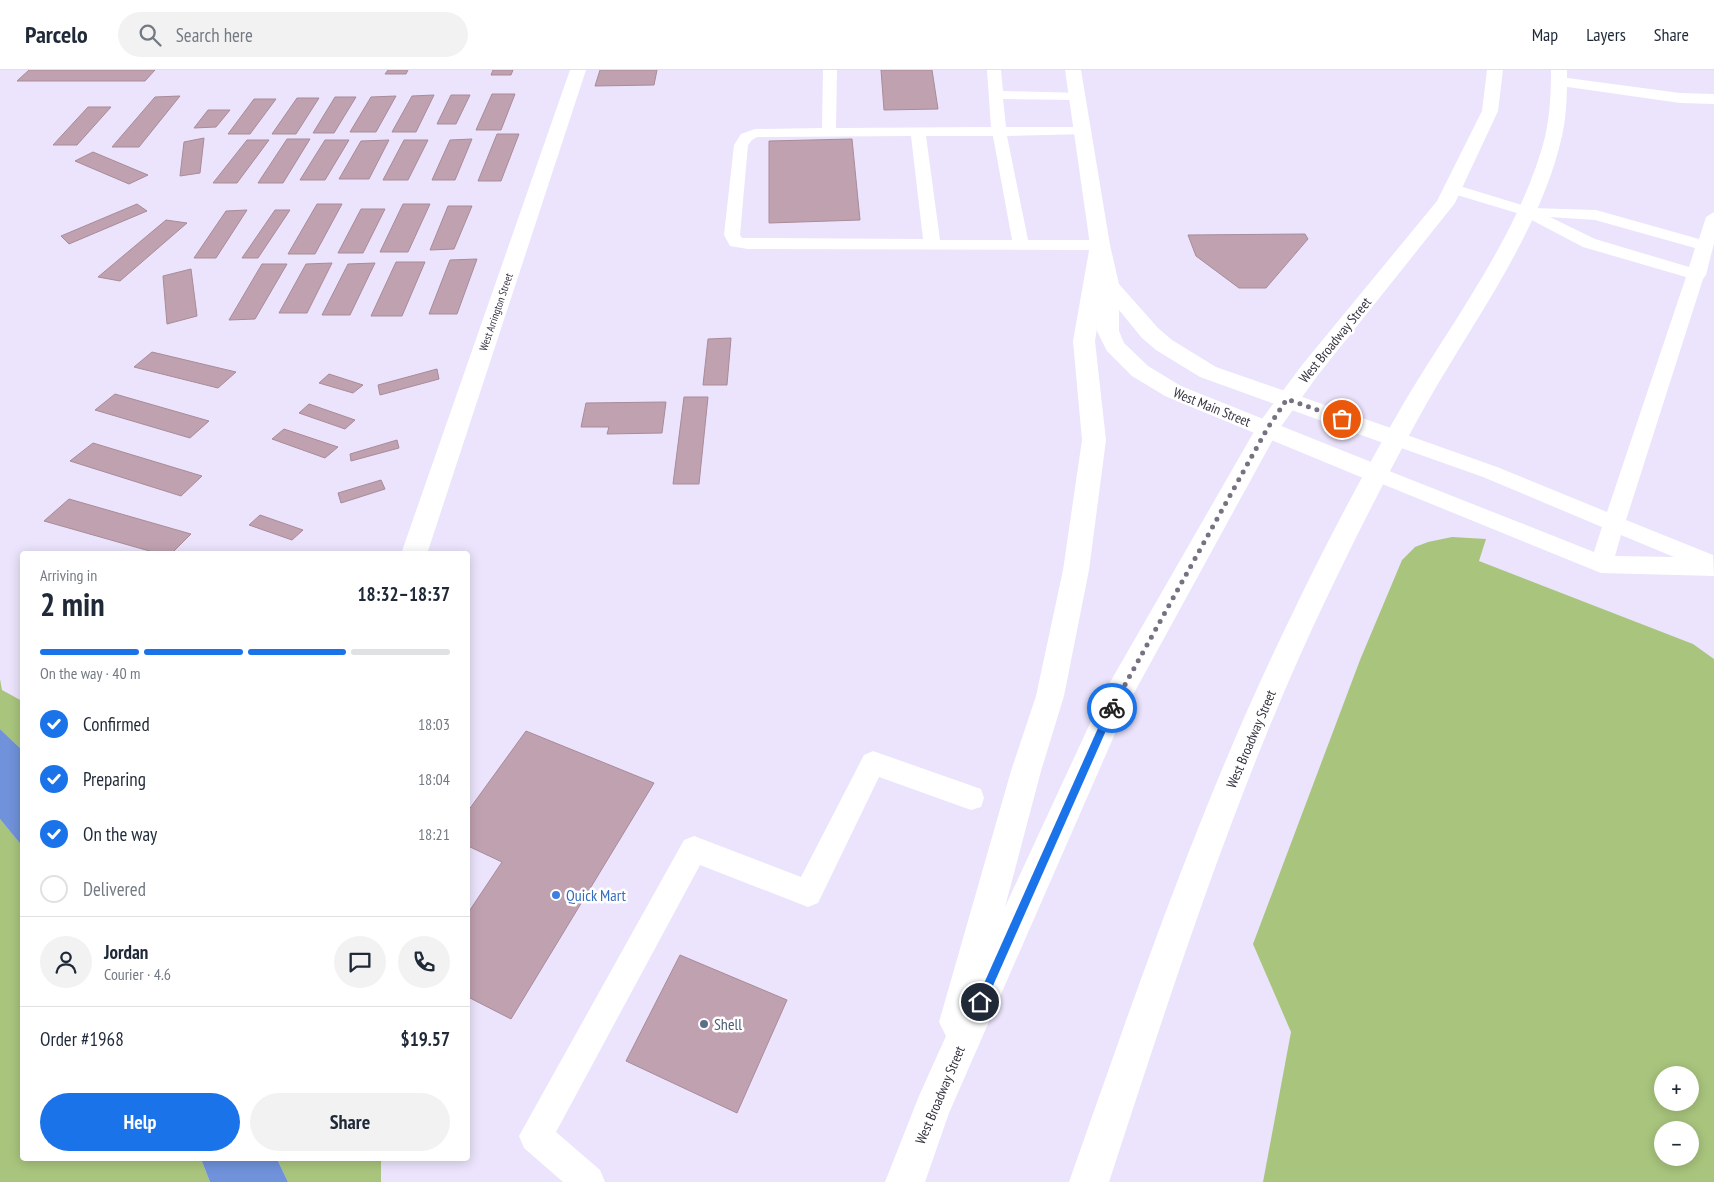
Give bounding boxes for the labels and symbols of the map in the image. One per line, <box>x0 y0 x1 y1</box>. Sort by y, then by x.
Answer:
street label: West Arrington Street <box>476 271 516 353</box>
street label: West Broadway Street <box>1295 293 1375 386</box>
street label: West Main Street <box>1171 383 1253 431</box>
pin <box>1321 398 1363 440</box>
courier <box>1087 683 1137 733</box>
street label: West Broadway Street <box>1222 687 1280 791</box>
place label: Quick Mart <box>566 885 626 905</box>
marker: Quick Mart <box>550 889 562 901</box>
pin <box>959 981 1001 1023</box>
place label: Shell <box>714 1014 742 1034</box>
marker: Shell <box>698 1018 710 1030</box>
street label: West Broadway Street <box>911 1043 969 1147</box>

